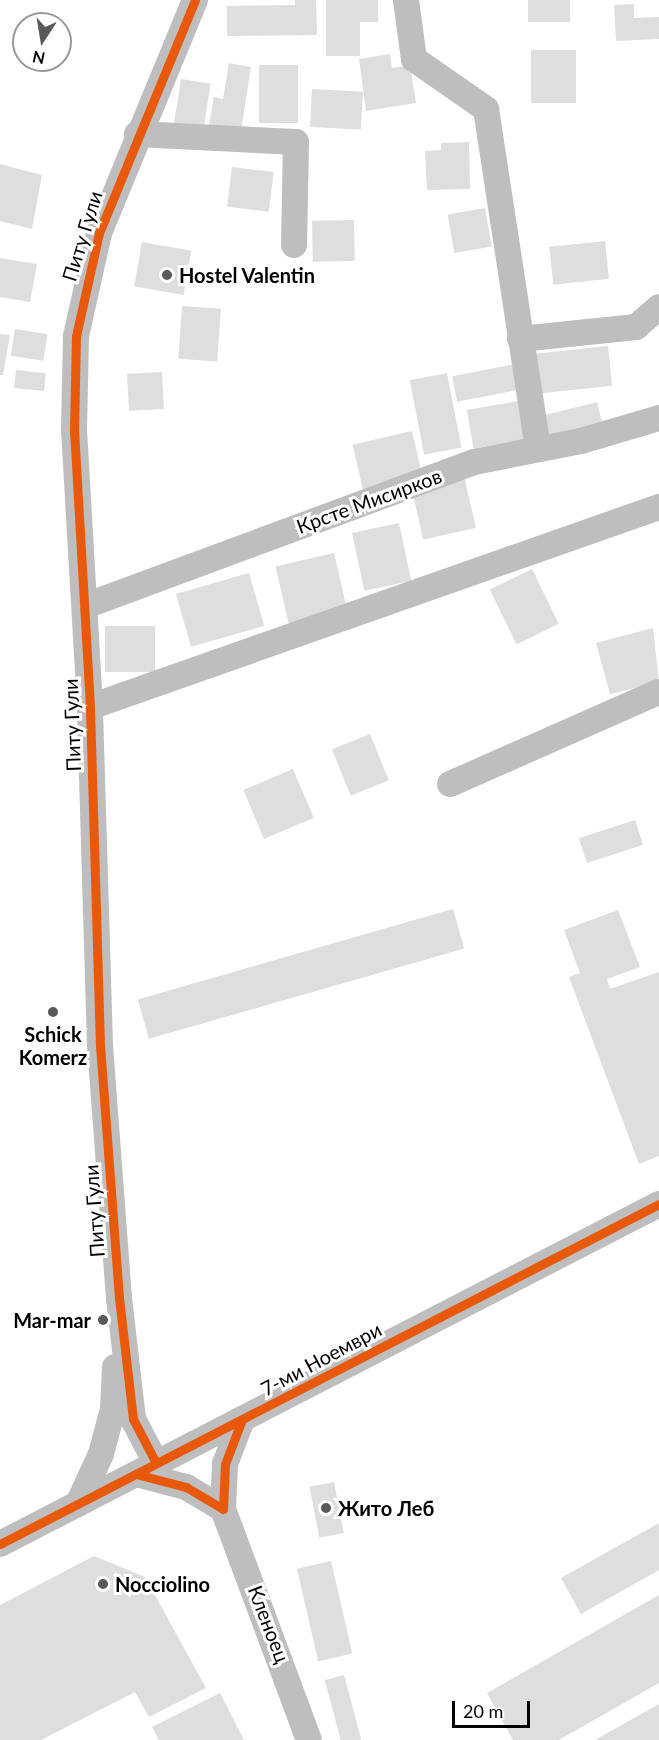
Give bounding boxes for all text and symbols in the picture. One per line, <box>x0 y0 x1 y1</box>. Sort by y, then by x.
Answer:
north arrow <box>12 12 72 72</box>
text: N <box>31 48 47 69</box>
street label: Питу Гули <box>57 188 107 284</box>
place label: Hostel Valentin <box>179 263 316 287</box>
marker: Hostel Valentin <box>160 268 174 282</box>
street label: Крсте Мисирков <box>293 464 445 538</box>
street label: Питу Гули <box>58 678 86 772</box>
marker: Schick Komerz <box>46 1005 60 1019</box>
place label: Schick Komerz <box>19 1022 87 1069</box>
street label: Питу Гули <box>79 1164 109 1258</box>
place label: Mar-mar <box>13 1308 91 1332</box>
marker: Mar-mar <box>96 1313 110 1327</box>
street label: 7-ми Ноември <box>256 1317 386 1401</box>
place label: Жито Леб <box>338 1496 434 1520</box>
marker: Жито Леб <box>319 1501 333 1515</box>
place label: Nocciolino <box>115 1572 210 1596</box>
marker: Nocciolino <box>96 1577 110 1591</box>
street label: Кленоец <box>243 1582 295 1666</box>
scale bar <box>455 1689 533 1727</box>
text: 20 m <box>463 1700 503 1722</box>

